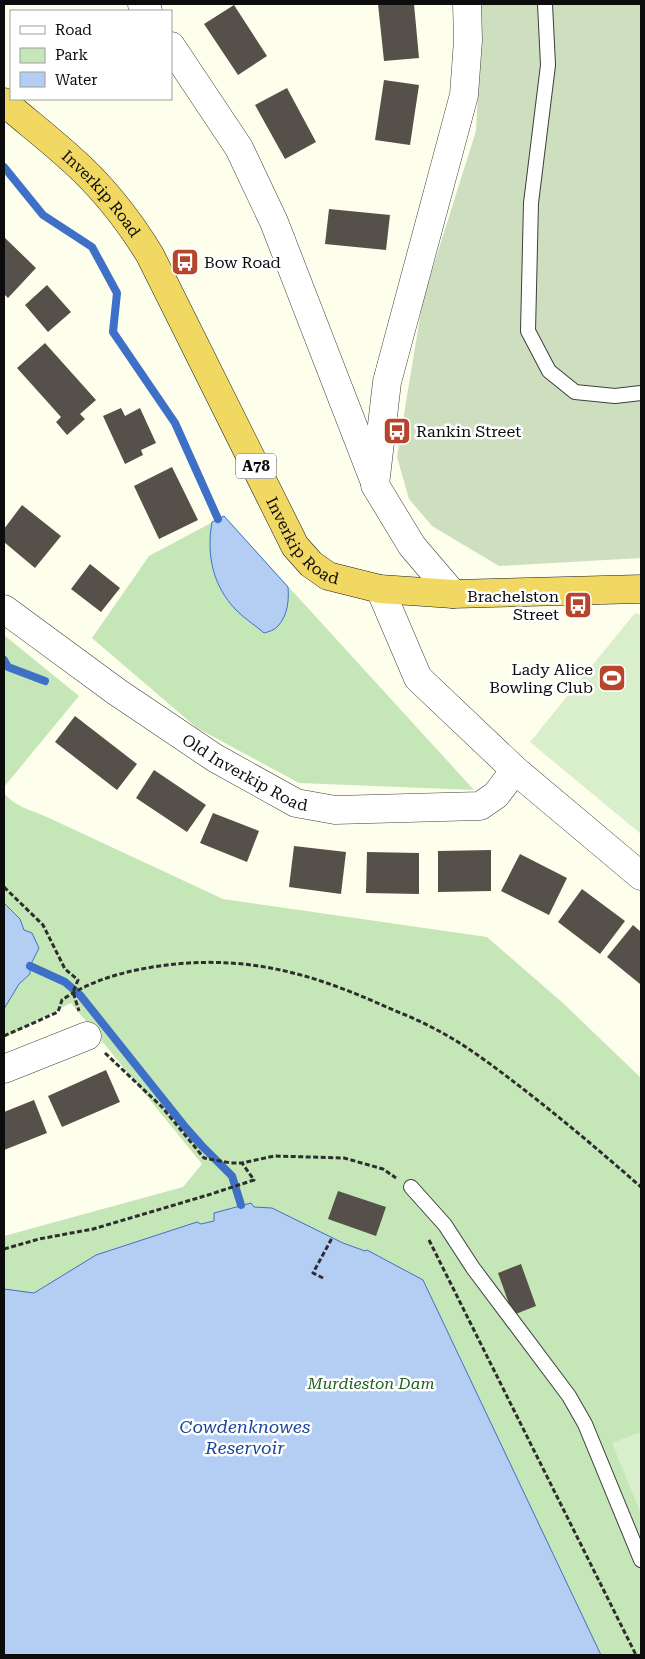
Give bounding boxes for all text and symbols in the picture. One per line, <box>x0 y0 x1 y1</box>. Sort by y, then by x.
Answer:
legend <box>10 10 172 100</box>
text: Road <box>55 21 92 39</box>
text: Park <box>55 46 89 64</box>
text: Water <box>55 71 97 89</box>
street label: Inverkip Road <box>58 146 144 241</box>
bus stop icon: Bow Road <box>170 247 200 277</box>
place label: Bow Road <box>204 253 281 272</box>
bus stop icon: Rankin Street <box>382 416 412 446</box>
place label: Rankin Street <box>416 422 521 441</box>
road number: A78 <box>236 454 276 478</box>
street label: Inverkip Road <box>262 494 341 588</box>
place label: Brachelston Street <box>467 587 559 624</box>
bus stop icon: Brachelston Street <box>563 590 593 620</box>
place label: Lady Alice Bowling Club <box>489 660 593 697</box>
sports icon: Lady Alice Bowling Club <box>597 663 627 693</box>
street label: Old Inverkip Road <box>179 730 309 815</box>
park label: Murdieston Dam <box>306 1374 435 1393</box>
water label: Cowdenknowes Reservoir <box>180 1416 310 1458</box>

